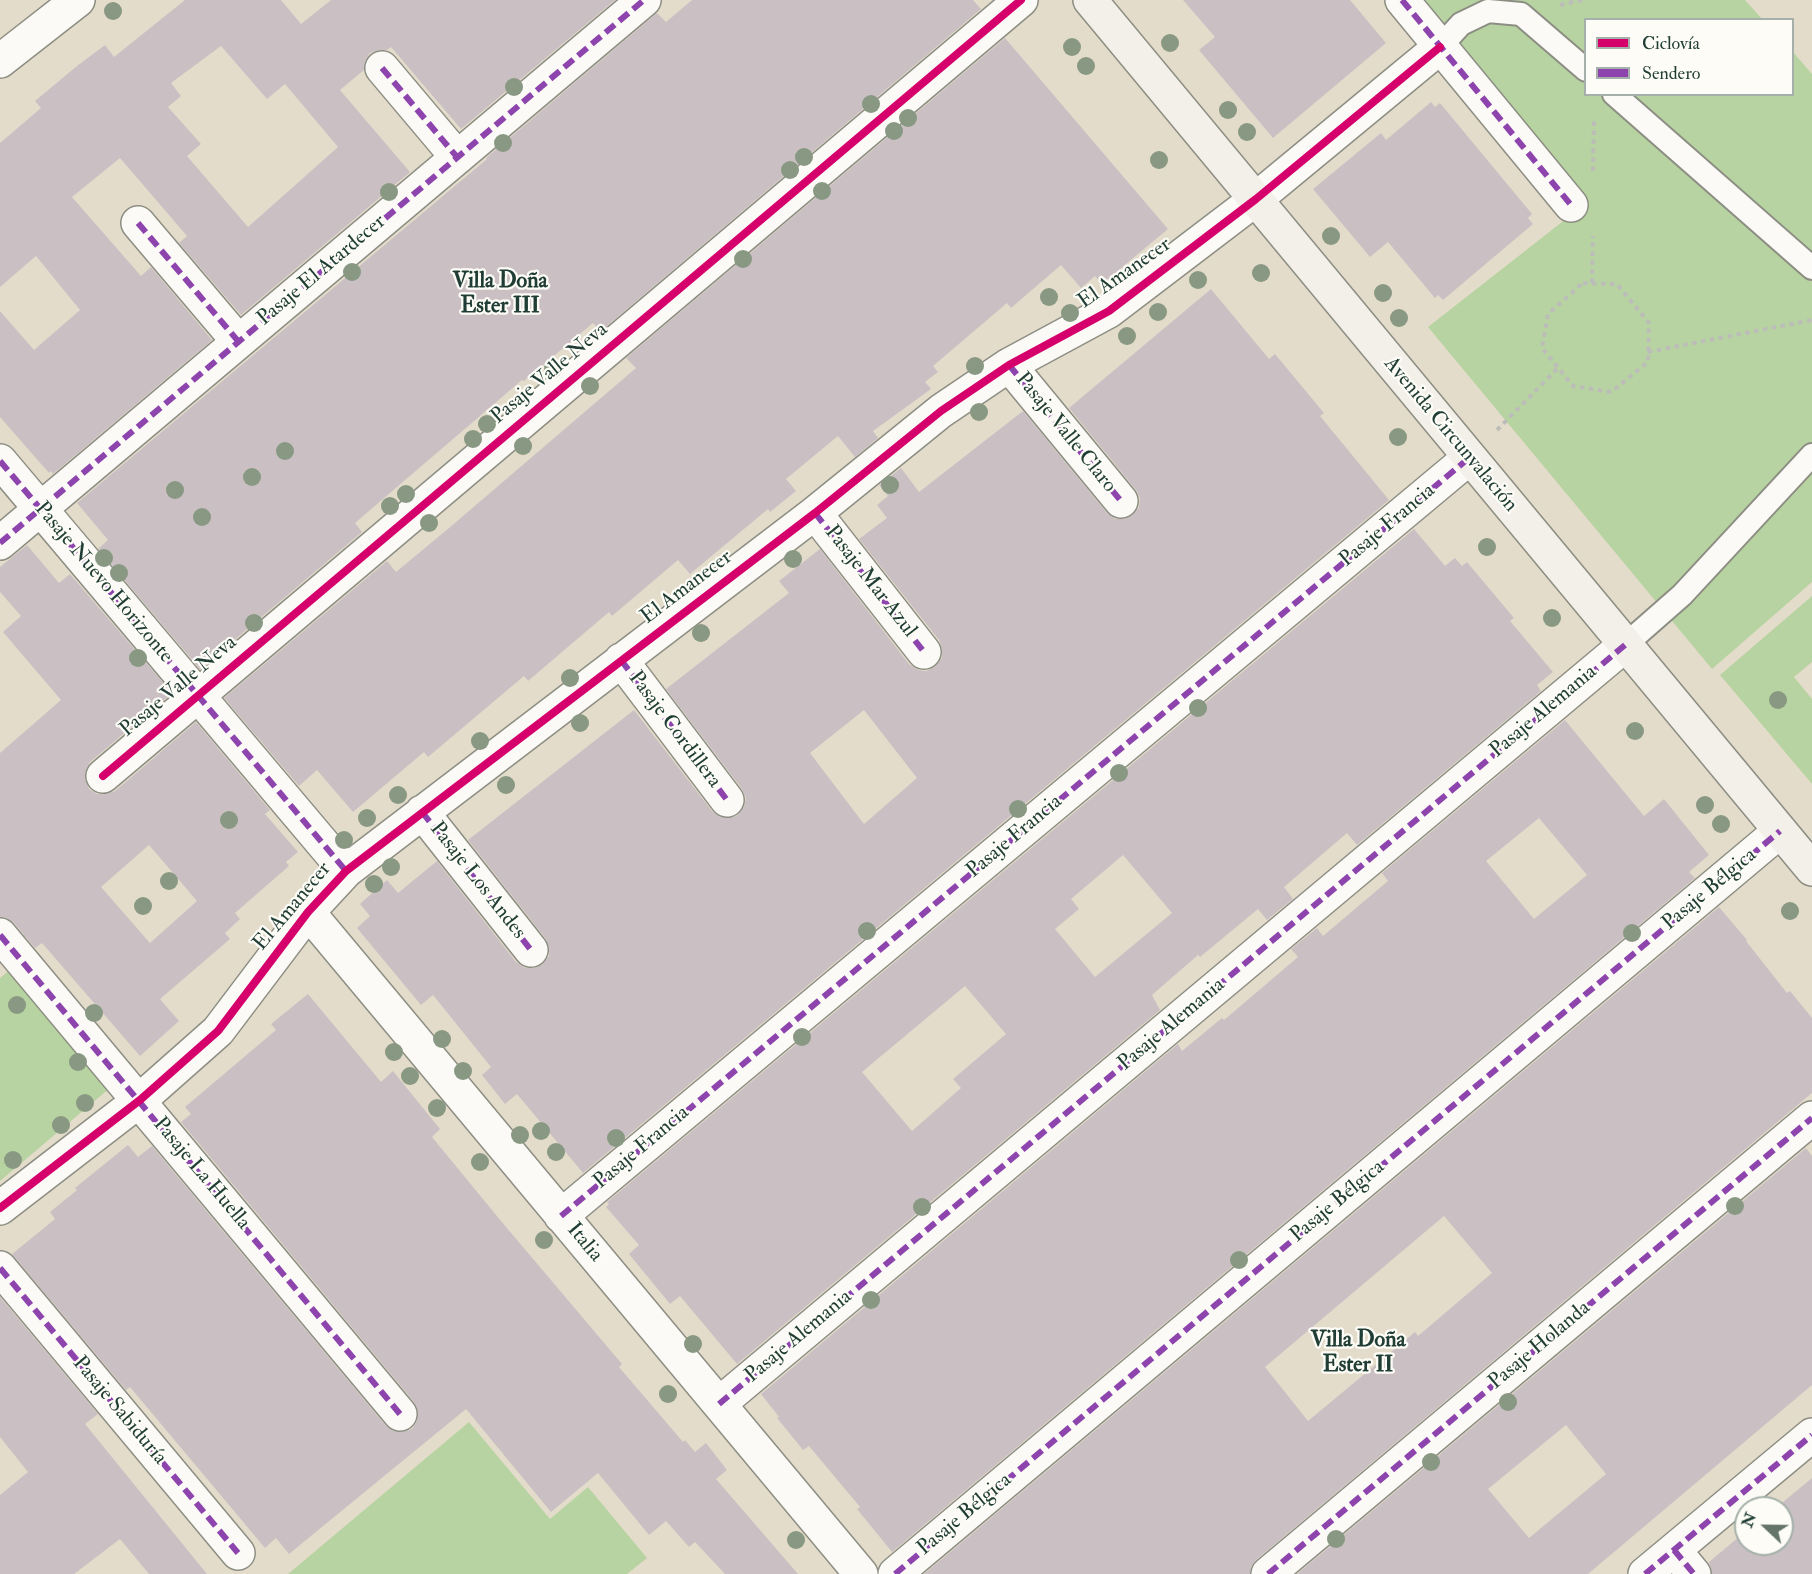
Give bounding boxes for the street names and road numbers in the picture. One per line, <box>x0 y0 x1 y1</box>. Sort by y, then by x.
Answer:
street label: Pasaje El Atardecer <box>253 210 391 332</box>
street label: El Amanecer <box>1074 233 1176 315</box>
street label: Pasaje Valle Neva <box>487 318 613 430</box>
street label: Avenida Circunvalación <box>1378 352 1522 518</box>
street label: Pasaje Valle Claro <box>1009 368 1121 498</box>
street label: Pasaje Francia <box>1335 479 1441 573</box>
street label: Pasaje Nuevo Horizonte <box>28 497 178 669</box>
street label: Pasaje Mar Azul <box>818 521 922 643</box>
street label: El Amanecer <box>636 545 738 631</box>
street label: Pasaje Valle Neva <box>116 631 242 743</box>
street label: Pasaje Alemania <box>1485 660 1603 764</box>
street label: Pasaje Cordillera <box>622 667 726 793</box>
street label: Pasaje Francia <box>962 790 1068 884</box>
street label: Pasaje Los Andes <box>423 817 531 945</box>
street label: Pasaje Bélgica <box>1658 843 1762 937</box>
street label: El Amanecer <box>249 858 337 956</box>
street label: Pasaje Alemania <box>1113 973 1231 1077</box>
street label: Pasaje Francia <box>589 1101 695 1195</box>
street label: Pasaje La Huella <box>147 1113 255 1235</box>
street label: Pasaje Bélgica <box>1286 1155 1390 1249</box>
street label: Italia <box>560 1218 608 1268</box>
street label: Pasaje Alemania <box>740 1285 858 1389</box>
street label: Pasaje Holanda <box>1484 1296 1596 1396</box>
street label: Pasaje Sabiduría <box>66 1352 172 1470</box>
street label: Pasaje Bélgica <box>913 1468 1017 1562</box>

